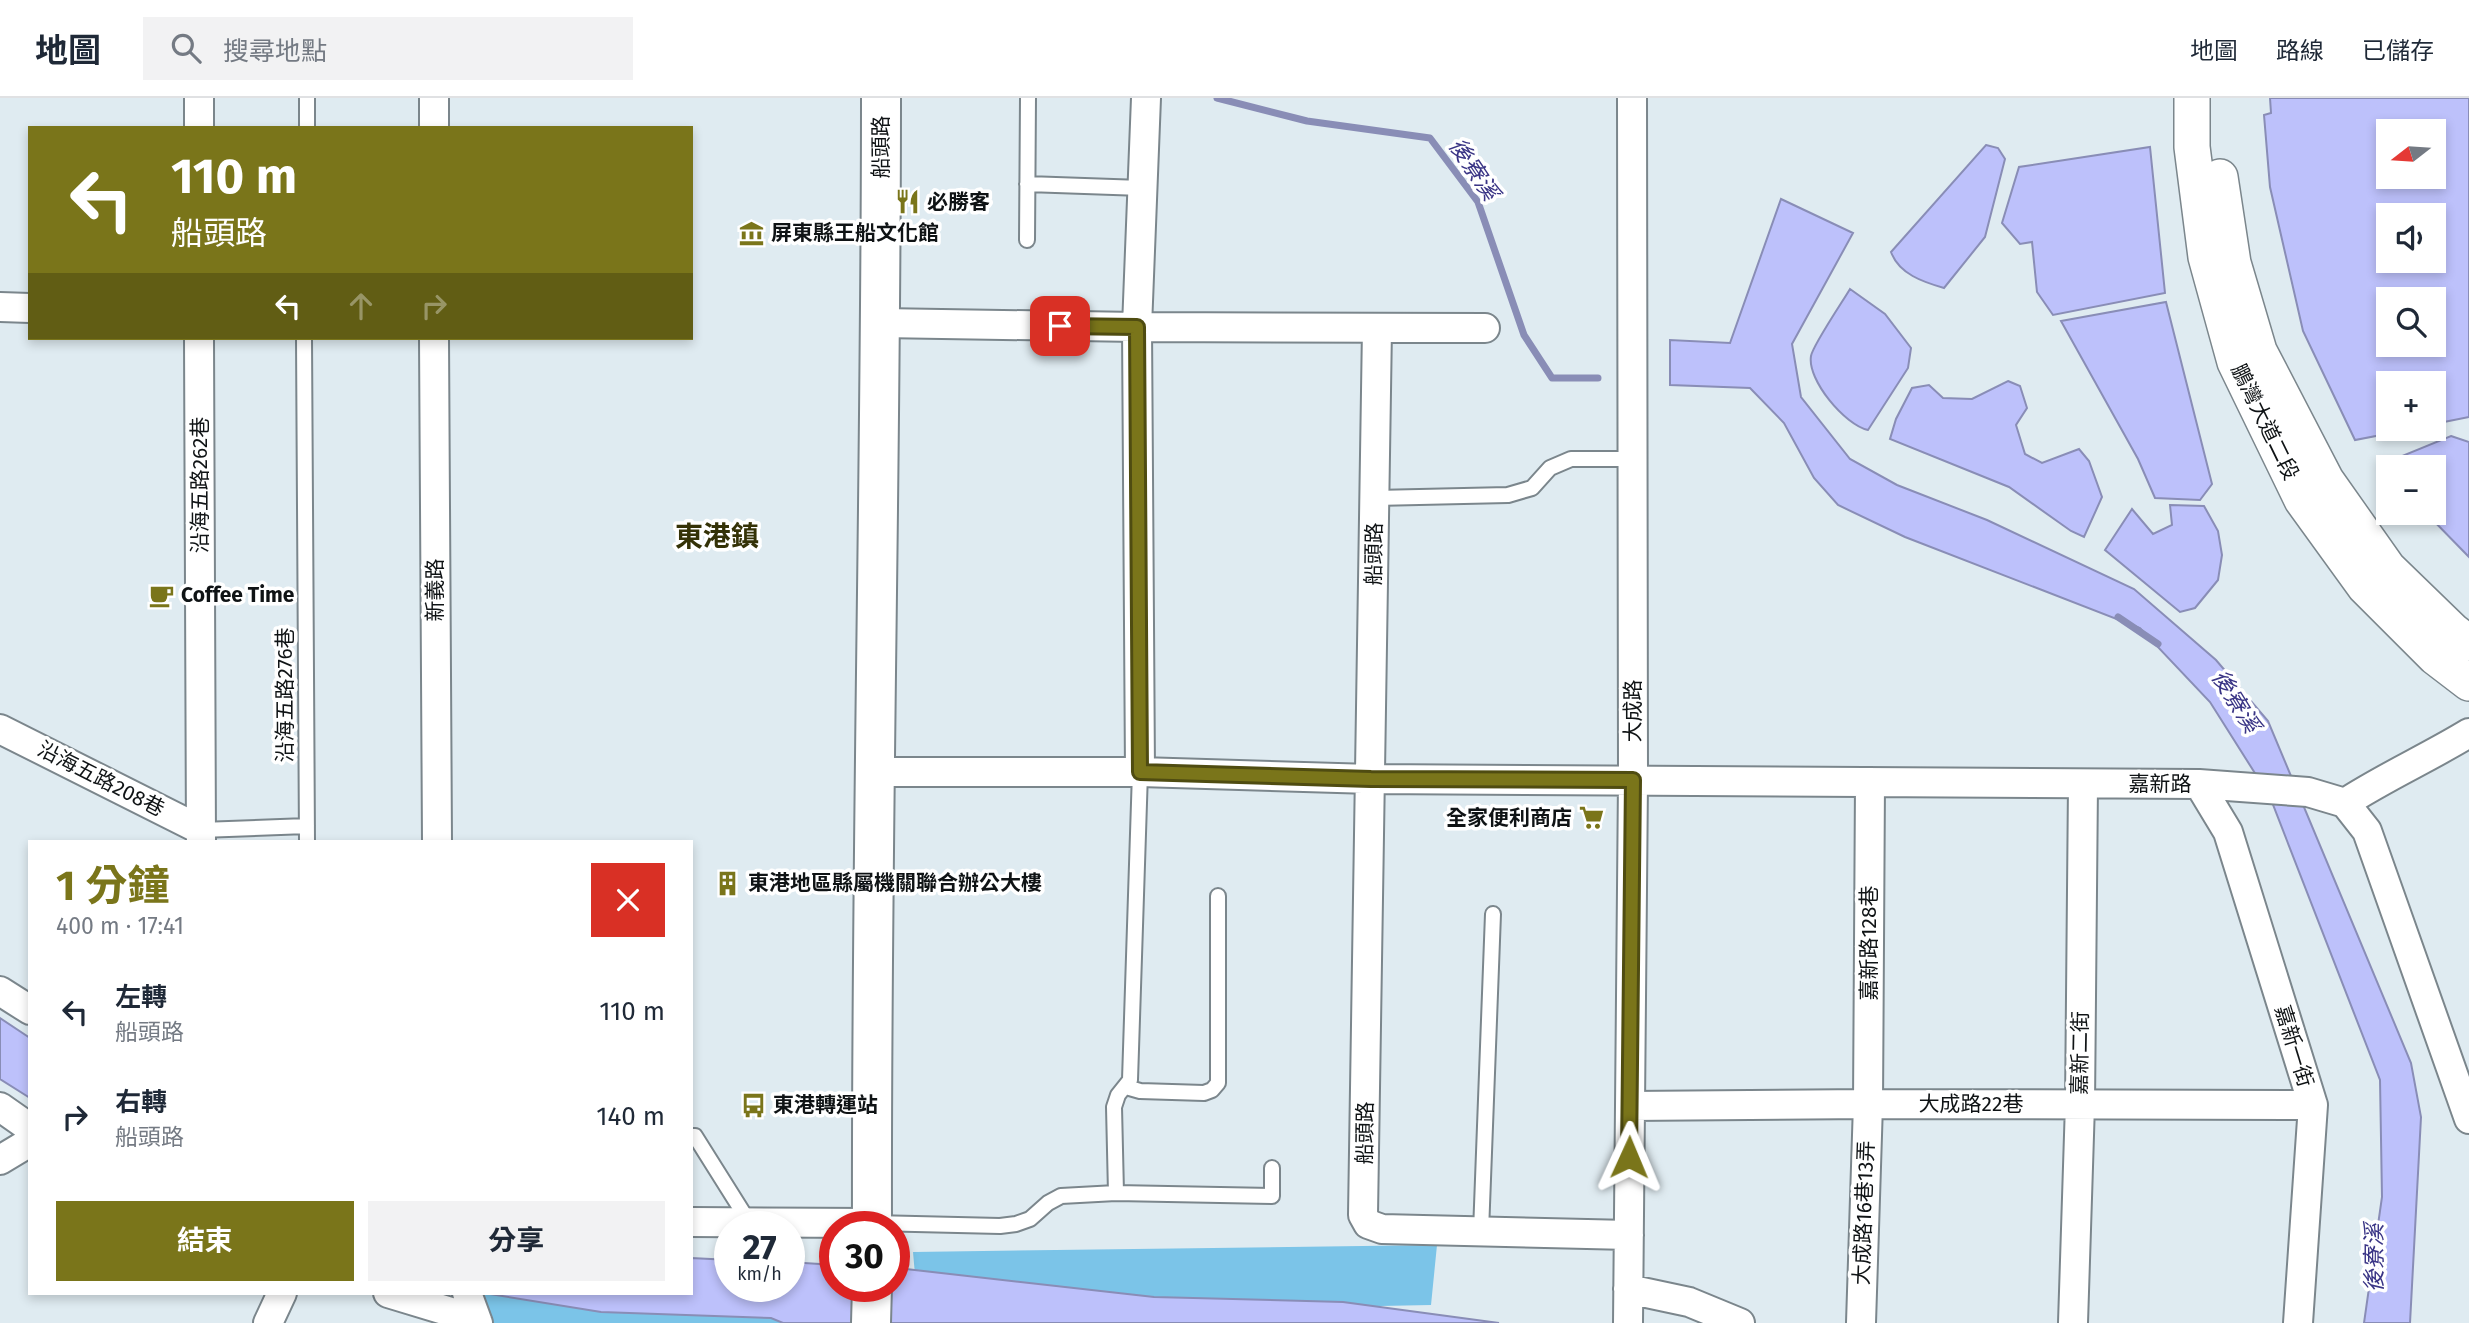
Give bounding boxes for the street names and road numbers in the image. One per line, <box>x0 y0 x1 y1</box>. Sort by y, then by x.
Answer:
street label: 船頭路 <box>868 116 894 179</box>
street label: 鵬灣大道二段 <box>2226 360 2304 484</box>
street label: 沿海五路262巷 <box>187 417 213 553</box>
street label: 船頭路 <box>1360 522 1388 586</box>
street label: 新義路 <box>422 559 448 622</box>
street label: 沿海五路276巷 <box>272 627 298 763</box>
street label: 大成路 <box>1620 680 1646 743</box>
street label: 沿海五路208巷 <box>33 736 169 822</box>
street label: 嘉新路 <box>2129 771 2192 797</box>
street label: 嘉新路128巷 <box>1856 885 1882 1001</box>
street label: 嘉新一街 <box>2269 1002 2319 1090</box>
street label: 嘉新二街 <box>2066 1011 2094 1095</box>
street label: 大成路22巷 <box>1919 1091 2023 1117</box>
street label: 船頭路 <box>1351 1101 1379 1165</box>
street label: 大成路16巷13弄 <box>1848 1140 1880 1286</box>

